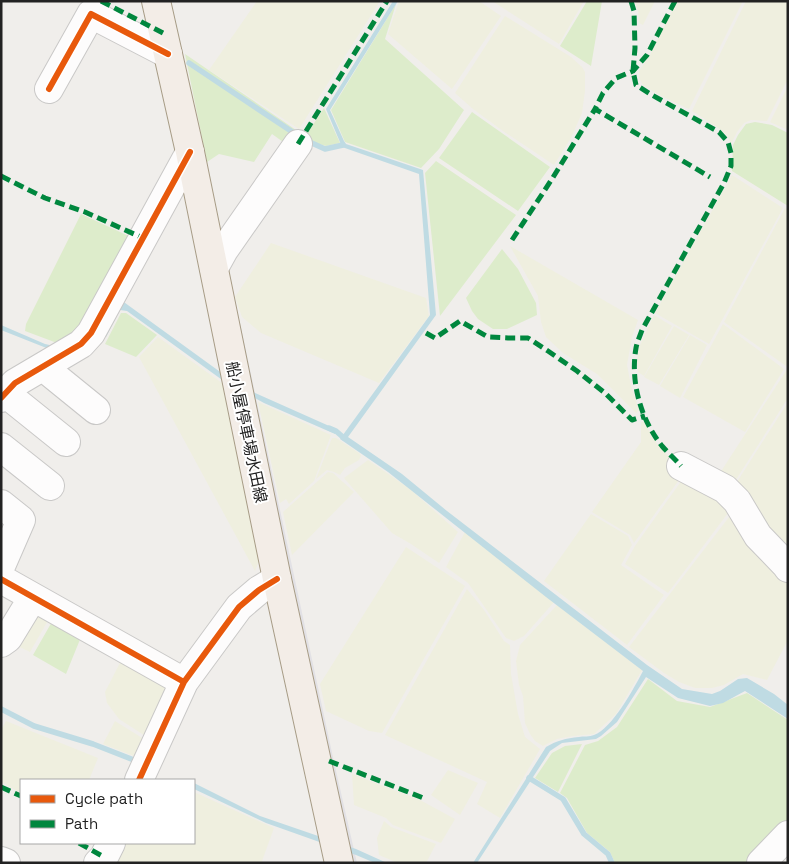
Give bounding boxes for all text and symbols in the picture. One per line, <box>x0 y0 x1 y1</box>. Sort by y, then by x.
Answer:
street label: 船小屋停車場水田線 <box>221 359 272 505</box>
legend <box>20 779 195 844</box>
text: Cycle path <box>65 789 143 808</box>
text: Path <box>65 814 98 833</box>

